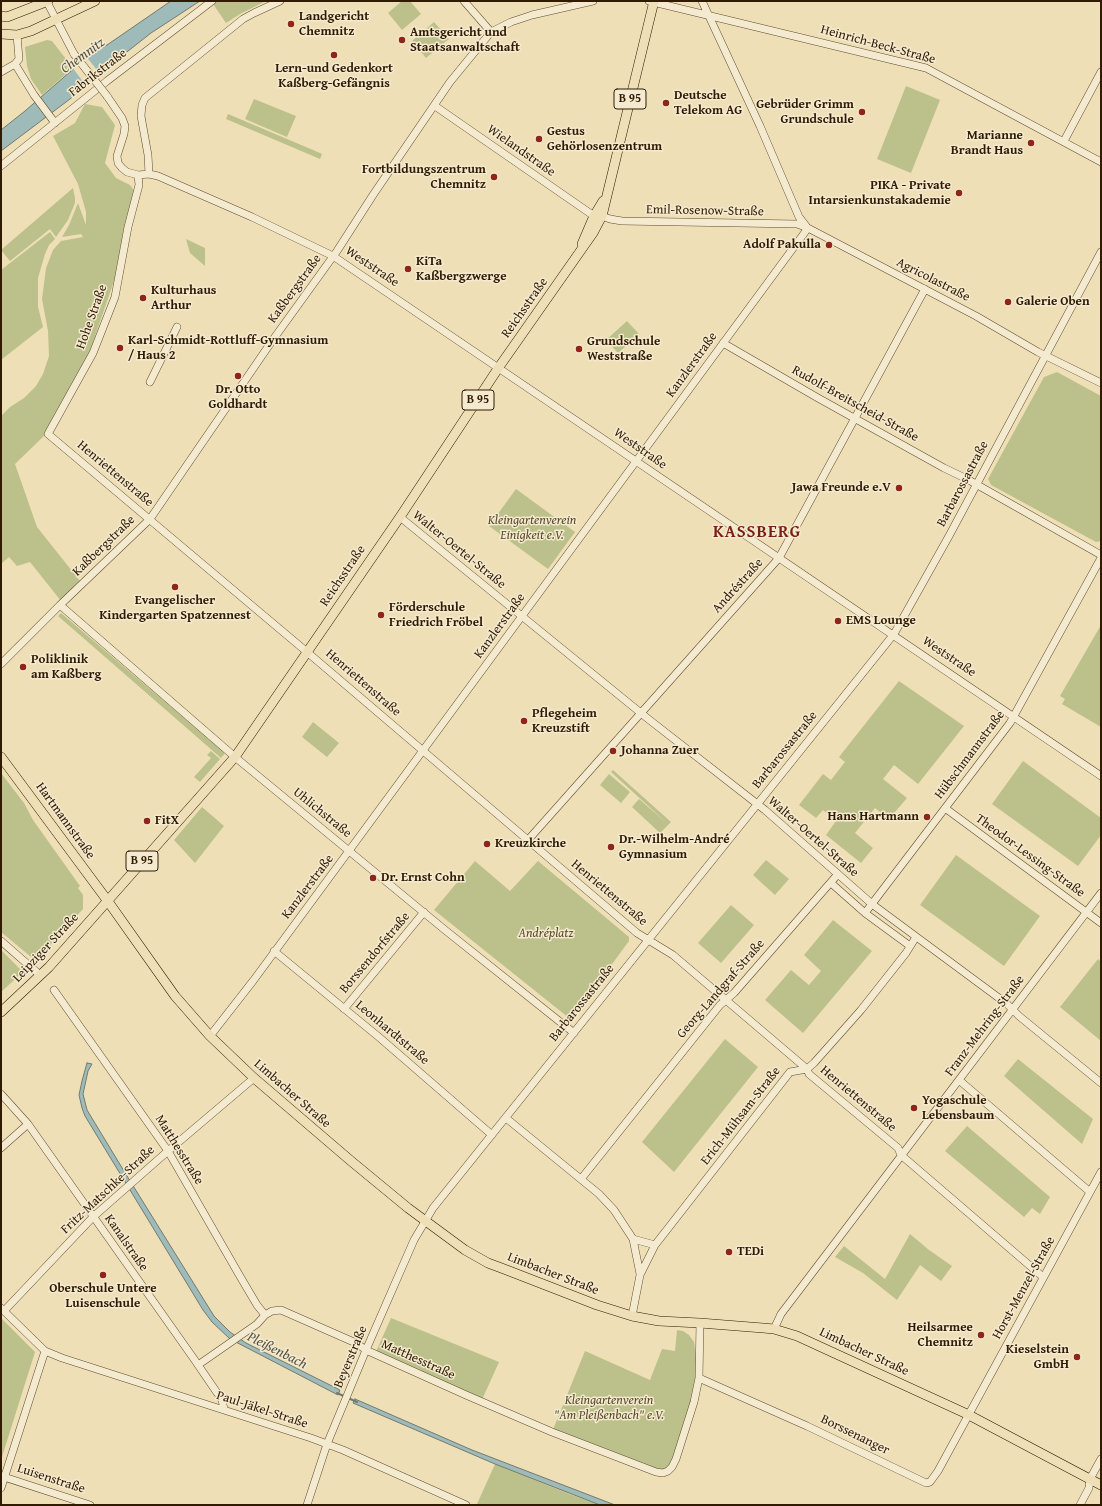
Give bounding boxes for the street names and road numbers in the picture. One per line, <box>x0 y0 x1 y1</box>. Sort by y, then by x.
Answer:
street label: Heinrich-Beck-Straße <box>819 22 937 68</box>
street label: Fabrikstraße <box>66 46 130 100</box>
road number: B 95 <box>614 89 646 109</box>
street label: Wielandstraße <box>484 122 558 180</box>
street label: Emil-Rosenow-Straße <box>646 202 764 220</box>
street label: Weststraße <box>342 243 402 291</box>
street label: Kaßbergstraße <box>265 252 325 326</box>
street label: Agricolastraße <box>894 255 972 305</box>
street label: Reichsstraße <box>499 275 551 341</box>
street label: Hohe Straße <box>73 283 111 351</box>
street label: Kanzlerstraße <box>663 329 721 401</box>
street label: Rudolf-Breitscheid-Straße <box>789 363 921 445</box>
road number: B 95 <box>462 390 494 410</box>
street label: Weststraße <box>610 425 670 473</box>
street label: Henriettenstraße <box>74 438 156 510</box>
street label: Barbarossastraße <box>934 438 992 530</box>
street label: Walter-Oertel-Straße <box>409 508 509 592</box>
street label: Kaßbergstraße <box>69 512 139 580</box>
street label: Reichsstraße <box>317 543 369 609</box>
street label: Andréstraße <box>709 555 767 617</box>
street label: Kanzlerstraße <box>471 590 529 662</box>
street label: Weststraße <box>919 633 979 681</box>
street label: Henriettenstraße <box>322 646 404 720</box>
street label: Barbarossastraße <box>749 708 821 792</box>
street label: Hübschmannstraße <box>932 708 1008 802</box>
street label: Hartmannstraße <box>32 780 98 862</box>
street label: Uhlichstraße <box>290 785 354 841</box>
street label: Walter-Oertel-Straße <box>764 793 862 881</box>
street label: Theodor-Lessing-Straße <box>972 811 1088 901</box>
road number: B 95 <box>126 851 158 871</box>
street label: Kanzlerstraße <box>279 852 337 922</box>
street label: Henriettenstraße <box>568 857 650 929</box>
street label: Borssendorfstraße <box>337 909 413 997</box>
street label: Leipziger Straße <box>10 910 82 986</box>
street label: Georg-Landgraf-Straße <box>674 936 768 1042</box>
street label: Barbarossastraße <box>546 961 618 1045</box>
street label: Franz-Mehring-Straße <box>942 972 1028 1080</box>
street label: Leonhardtstraße <box>352 998 432 1068</box>
street label: Limbacher Straße <box>250 1056 334 1132</box>
street label: Henriettenstraße <box>817 1063 899 1135</box>
street label: Erich-Mühsam-Straße <box>698 1064 784 1168</box>
street label: Matthesstraße <box>151 1112 207 1188</box>
street label: Fritz-Matschke-Straße <box>58 1143 158 1237</box>
street label: Kanalstraße <box>101 1212 151 1274</box>
street label: Horst-Menzel-Straße <box>989 1234 1059 1342</box>
street label: Limbacher Straße <box>505 1249 601 1299</box>
street label: Beyerstraße <box>331 1324 371 1390</box>
street label: Limbacher Straße <box>817 1324 911 1380</box>
street label: Matthesstraße <box>379 1337 457 1383</box>
street label: Paul-Jäkel-Straße <box>214 1388 310 1432</box>
street label: Borssenanger <box>818 1412 892 1458</box>
street label: Luisenstraße <box>15 1461 87 1497</box>

